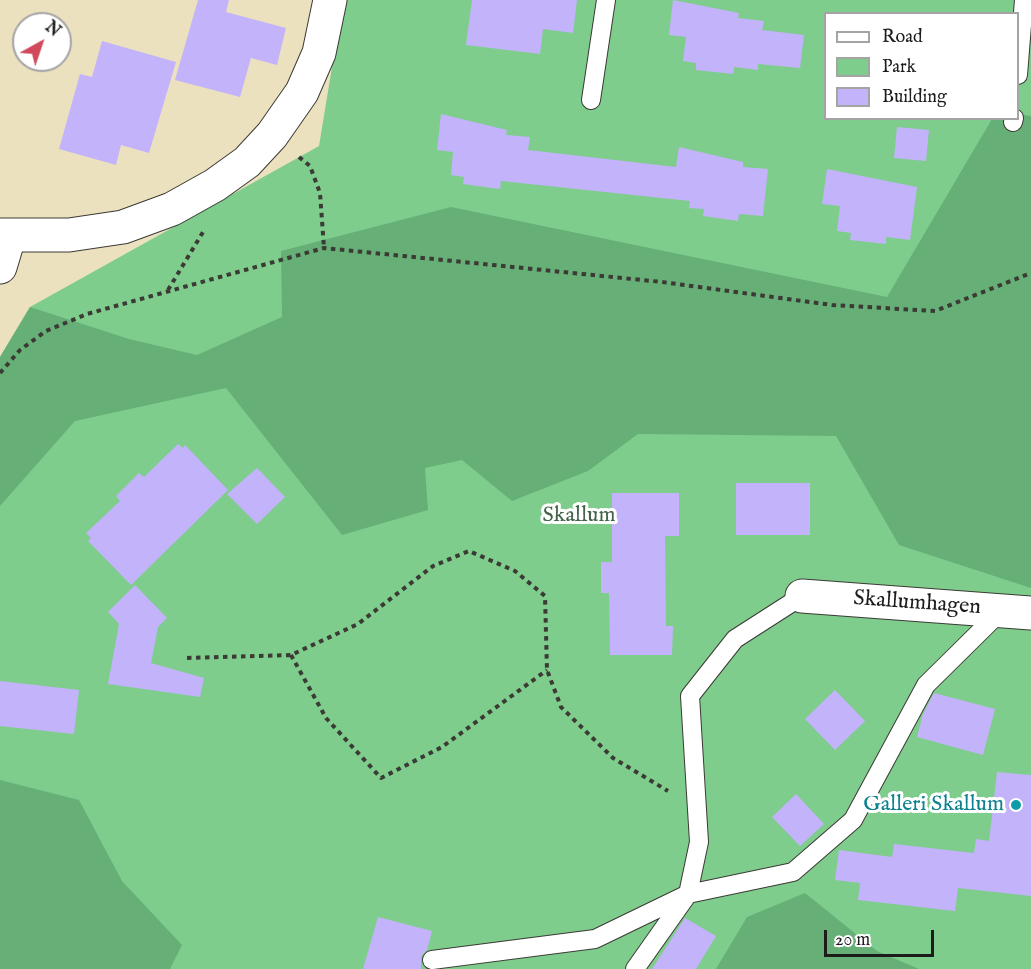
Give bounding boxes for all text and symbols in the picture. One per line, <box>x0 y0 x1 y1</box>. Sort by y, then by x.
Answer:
north arrow <box>12 12 72 72</box>
legend <box>824 12 1019 120</box>
text: N <box>41 18 64 42</box>
text: Road <box>882 26 923 49</box>
text: Park <box>882 56 916 79</box>
text: Building <box>882 86 947 109</box>
park label: Skallum <box>543 503 615 529</box>
street label: Skallumhagen <box>852 586 982 622</box>
place label: Galleri Skallum <box>863 792 1004 818</box>
marker: Galleri Skallum <box>1009 798 1023 812</box>
scale bar <box>827 918 936 956</box>
text: 20 m <box>835 929 870 952</box>

